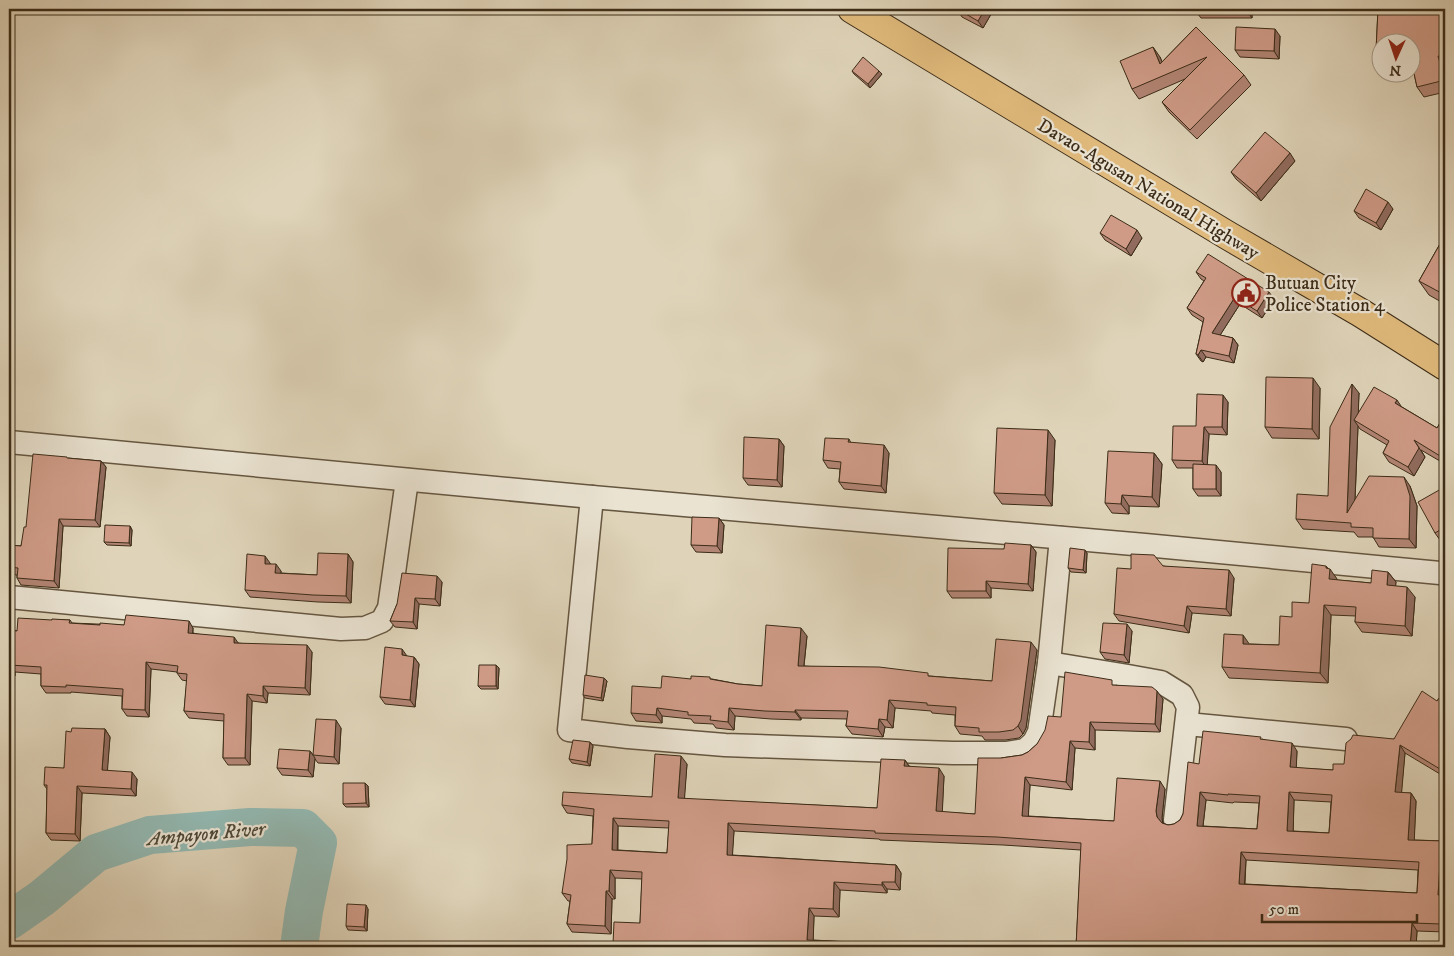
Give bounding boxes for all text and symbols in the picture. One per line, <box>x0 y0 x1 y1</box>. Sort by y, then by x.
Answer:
north arrow <box>1372 32 1422 82</box>
text: N <box>1389 61 1402 79</box>
street label: Davao-Agusan National Highway <box>1033 114 1264 265</box>
place label: Butuan City Police Station 4 <box>1265 272 1386 317</box>
public building icon: Butuan City Police Station 4 <box>1231 278 1261 308</box>
water label: Ampayon River <box>144 817 268 852</box>
scale bar <box>1262 891 1416 923</box>
text: 50 m <box>1269 900 1299 919</box>

